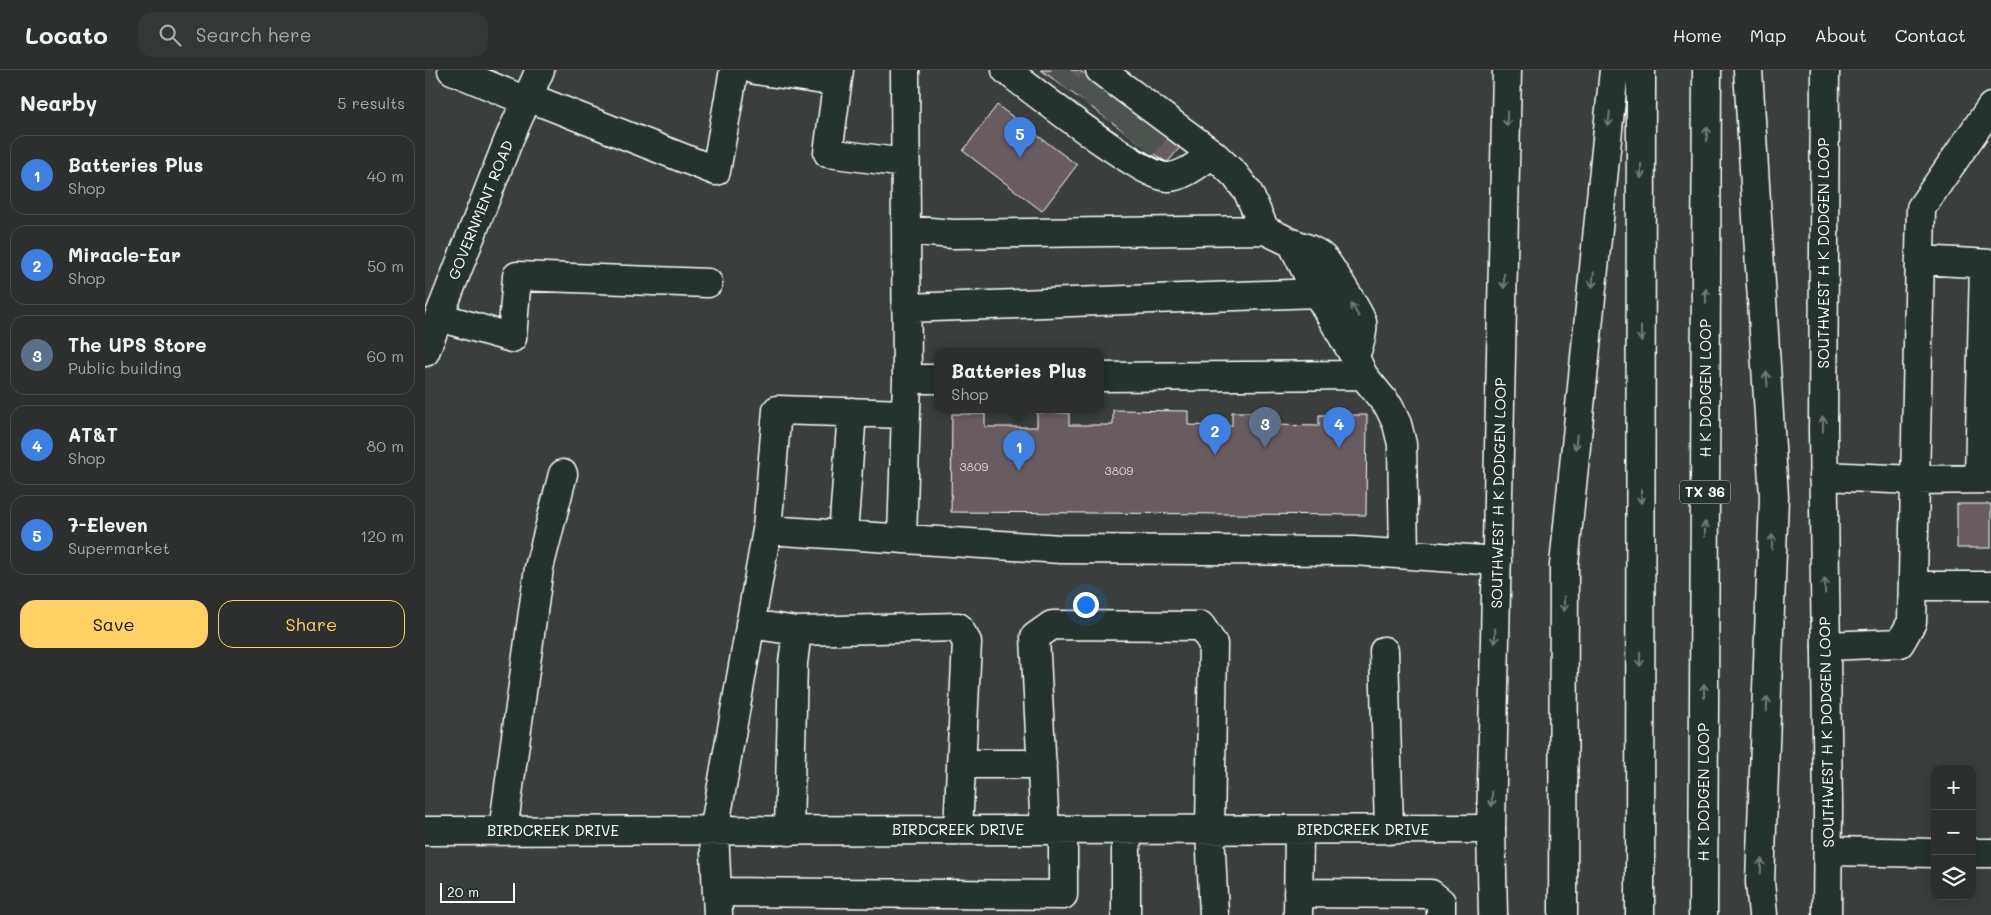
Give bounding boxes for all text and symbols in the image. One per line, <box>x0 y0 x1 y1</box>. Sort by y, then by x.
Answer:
search box <box>138 12 488 57</box>
text: Locato <box>25 19 108 50</box>
icon: search <box>156 21 184 49</box>
text: Search here <box>196 22 311 47</box>
text: Home <box>1673 23 1722 47</box>
text: Map <box>1750 23 1786 47</box>
text: About <box>1814 23 1867 47</box>
text: Contact <box>1895 23 1966 47</box>
text: Nearby <box>20 89 97 116</box>
text: 5 results <box>337 92 405 113</box>
one-way arrow <box>1502 110 1511 126</box>
one-way arrow <box>1604 110 1614 126</box>
pin: 5 <box>1004 117 1036 158</box>
one-way arrow <box>1702 126 1712 142</box>
street label: GOVERNMENT ROAD <box>443 137 517 282</box>
street label: SOUTHWEST H K DODGEN LOOP <box>1813 137 1833 369</box>
text: Batteries Plus <box>68 152 203 177</box>
one-way arrow <box>1636 162 1646 179</box>
text: 1 <box>33 165 41 186</box>
text: 40 m <box>367 165 404 186</box>
text: Shop <box>68 177 105 198</box>
text: Miracle-Ear <box>68 242 181 267</box>
text: 2 <box>33 255 41 276</box>
text: 50 m <box>367 255 404 276</box>
text: Shop <box>68 267 105 288</box>
one-way arrow <box>1588 272 1598 288</box>
one-way arrow <box>1499 273 1508 289</box>
one-way arrow <box>1701 289 1711 305</box>
one-way arrow <box>1350 303 1360 318</box>
street label: H K DODGEN LOOP <box>1695 319 1715 457</box>
one-way arrow <box>1636 325 1646 341</box>
text: The UPS Store <box>68 332 207 357</box>
text: 3 <box>32 345 42 366</box>
text: 60 m <box>367 345 404 366</box>
popup <box>934 348 1104 413</box>
text: Public building <box>68 357 181 378</box>
text: Batteries Plus <box>951 358 1087 383</box>
one-way arrow <box>1762 372 1771 388</box>
street label: SOUTHWEST H K DODGEN LOOP <box>1486 377 1510 609</box>
text: Shop <box>951 383 989 404</box>
pin: 3 <box>1249 407 1281 448</box>
pin: 4 <box>1323 407 1355 448</box>
pin: 2 <box>1199 414 1231 455</box>
one-way arrow <box>1818 416 1828 432</box>
text: AT&T <box>68 422 118 447</box>
pin: 1 <box>1003 430 1035 471</box>
one-way arrow <box>1571 434 1581 450</box>
text: 4 <box>32 435 42 456</box>
text: 80 m <box>367 435 404 456</box>
text: Shop <box>68 447 105 468</box>
house number: 3809 <box>960 458 988 474</box>
house number: 3809 <box>1105 462 1133 478</box>
road number: TX 36 <box>1680 481 1730 504</box>
one-way arrow <box>1636 488 1646 504</box>
text: 7-Eleven <box>68 512 148 537</box>
one-way arrow <box>1700 521 1710 538</box>
text: 5 <box>32 525 42 546</box>
text: 120 m <box>360 525 404 546</box>
one-way arrow <box>1767 534 1777 550</box>
text: Supermarket <box>68 537 170 558</box>
one-way arrow <box>1820 579 1830 595</box>
your location <box>1073 592 1099 618</box>
one-way arrow <box>1559 595 1569 611</box>
button: Save <box>20 600 208 648</box>
button: Share <box>218 600 405 648</box>
street label: SOUTHWEST H K DODGEN LOOP <box>1814 616 1838 848</box>
one-way arrow <box>1491 628 1500 644</box>
one-way arrow <box>1635 650 1645 666</box>
one-way arrow <box>1699 684 1709 700</box>
one-way arrow <box>1762 696 1771 712</box>
street label: H K DODGEN LOOP <box>1693 723 1713 861</box>
map controls <box>1931 765 1976 900</box>
button: + <box>1931 765 1976 810</box>
one-way arrow <box>1487 790 1497 806</box>
button: − <box>1931 810 1976 855</box>
street label: BIRDCREEK DRIVE <box>892 819 1024 839</box>
street label: BIRDCREEK DRIVE <box>1297 819 1429 839</box>
street label: BIRDCREEK DRIVE <box>487 820 619 840</box>
button: layers <box>1931 855 1976 900</box>
one-way arrow <box>1756 859 1766 875</box>
scale bar <box>440 880 515 903</box>
text: 20 m <box>447 882 479 901</box>

